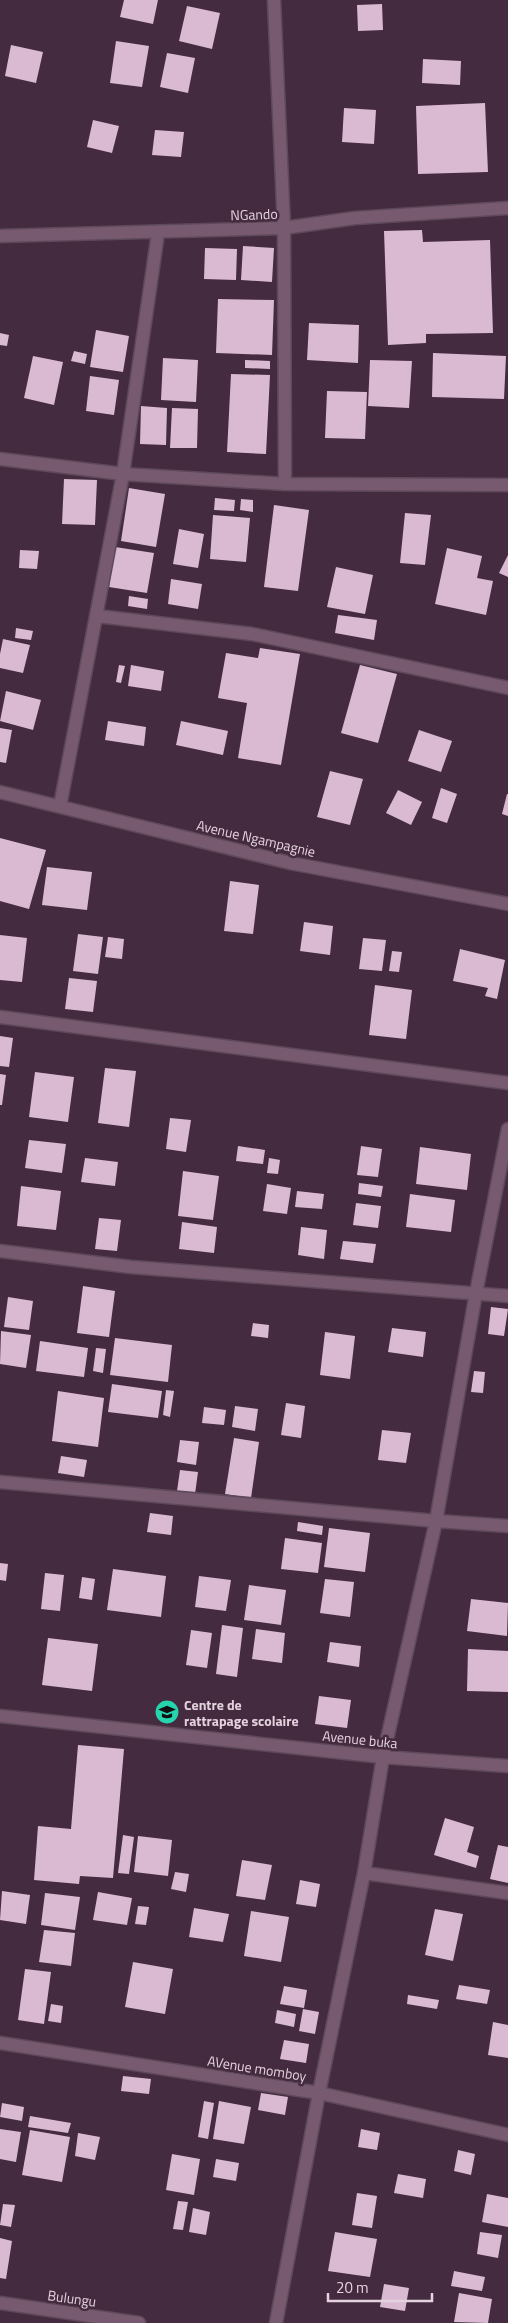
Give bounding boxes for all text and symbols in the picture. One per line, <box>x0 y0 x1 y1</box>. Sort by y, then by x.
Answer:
street label: NGando <box>230 203 278 225</box>
street label: Avenue Ngampagnie <box>195 814 317 862</box>
place label: Centre de rattrapage scolaire <box>184 1694 299 1731</box>
school or university icon: Centre de rattrapage scolaire <box>154 1699 180 1725</box>
street label: Avenue buka <box>321 1725 399 1753</box>
street label: AVenue momboy <box>206 2050 308 2086</box>
scale bar <box>328 2270 432 2302</box>
text: 20 m <box>336 2276 369 2299</box>
street label: Bulungu <box>46 2284 98 2312</box>

